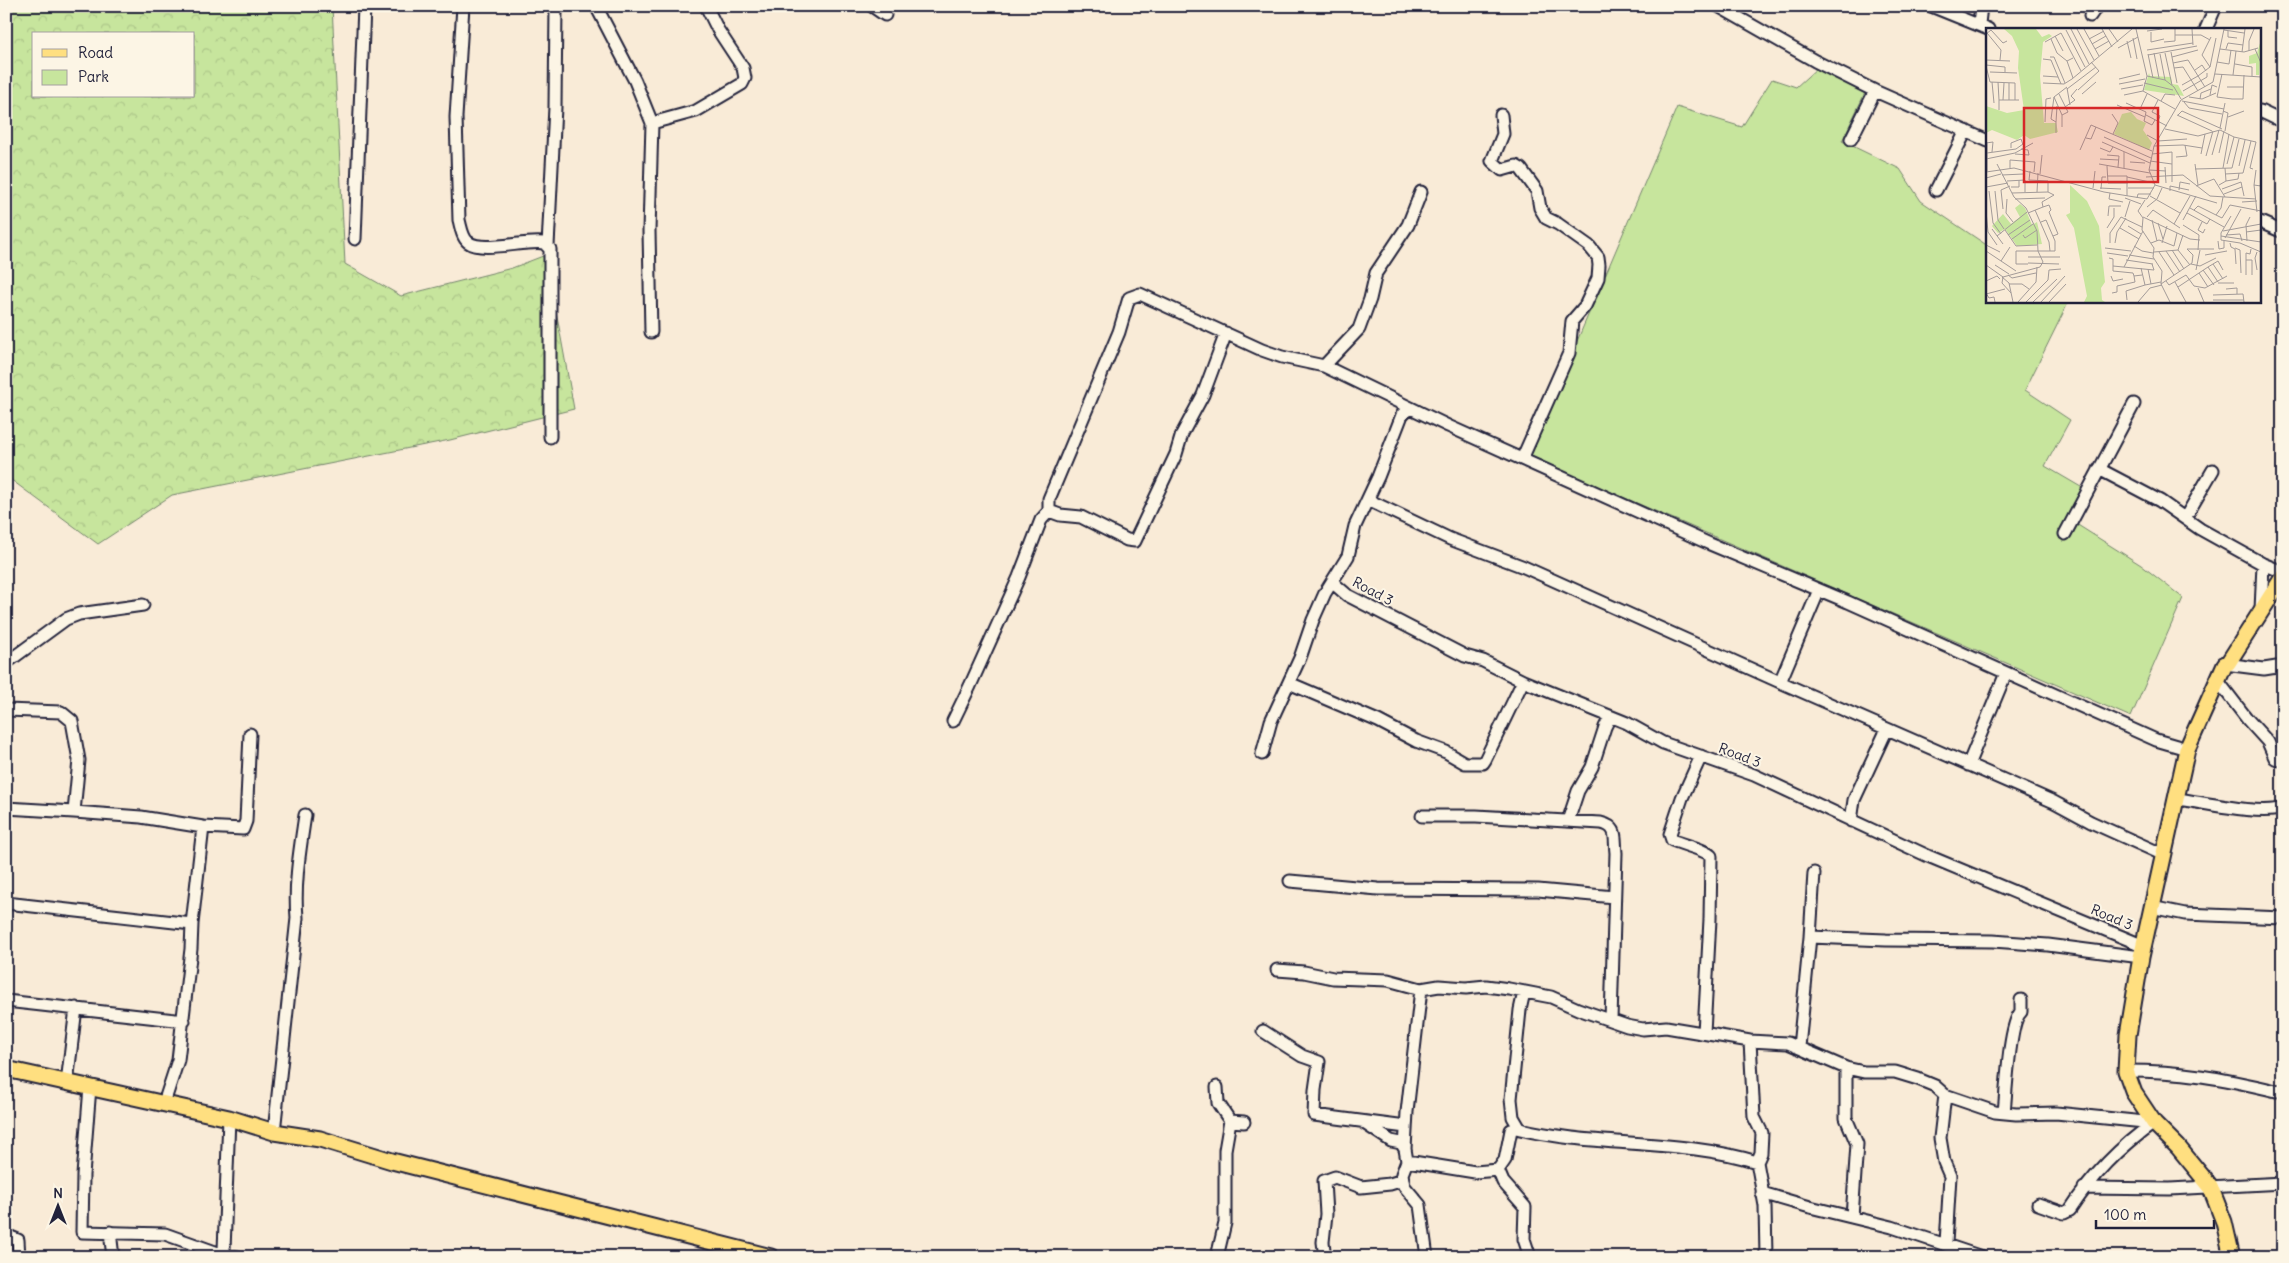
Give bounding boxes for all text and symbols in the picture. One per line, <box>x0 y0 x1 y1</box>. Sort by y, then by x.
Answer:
inset map <box>1986 28 2262 302</box>
legend <box>32 32 195 98</box>
text: Road <box>78 43 113 62</box>
text: Park <box>78 67 109 86</box>
street label: Road 3 <box>1349 573 1397 609</box>
street label: Road 3 <box>1716 739 1764 771</box>
street label: Road 3 <box>2088 900 2136 934</box>
north arrow <box>32 1180 82 1230</box>
text: N <box>53 1184 63 1202</box>
scale bar <box>2096 1198 2214 1230</box>
text: 100 m <box>2104 1205 2146 1224</box>

